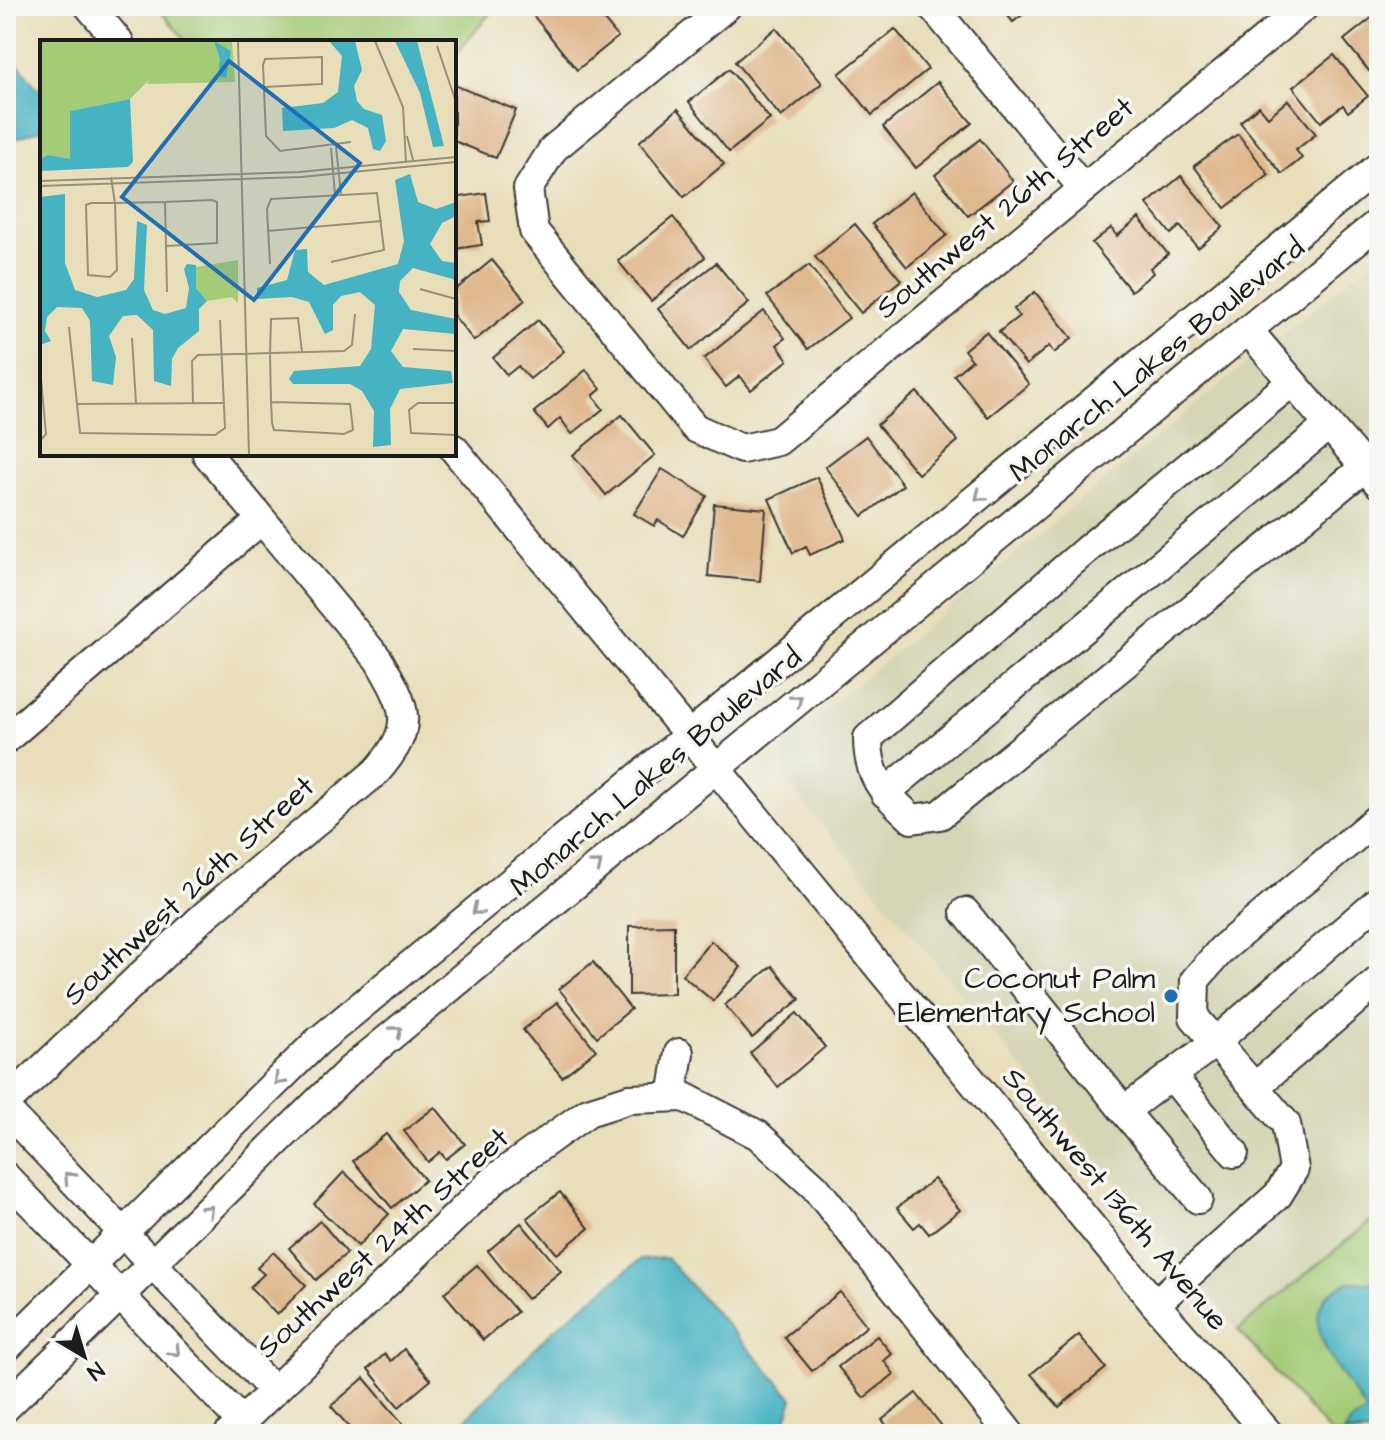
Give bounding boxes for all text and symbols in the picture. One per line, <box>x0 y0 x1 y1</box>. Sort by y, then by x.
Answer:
inset map <box>40 40 456 456</box>
street label: Southwest 26th Street <box>867 87 1143 329</box>
street label: Monarch Lakes Boulevard <box>1000 227 1314 493</box>
one-way arrow <box>974 486 989 501</box>
street label: Monarch Lakes Boulevard <box>501 637 811 907</box>
one-way arrow <box>788 695 803 709</box>
street label: Southwest 26th Street <box>54 766 324 1016</box>
one-way arrow <box>587 860 602 875</box>
one-way arrow <box>471 901 486 915</box>
place label: Coconut Palm Elementary School <box>898 958 1156 1035</box>
marker: Coconut Palm Elementary School <box>1162 987 1180 1005</box>
one-way arrow <box>387 1027 402 1041</box>
street label: Southwest 136th Avenue <box>992 1058 1238 1340</box>
one-way arrow <box>274 1070 288 1085</box>
street label: Southwest 24th Street <box>247 1118 519 1368</box>
one-way arrow <box>64 1172 78 1186</box>
one-way arrow <box>199 1205 213 1219</box>
north arrow <box>44 1316 124 1396</box>
one-way arrow <box>166 1342 180 1356</box>
text: N <box>80 1354 110 1387</box>

